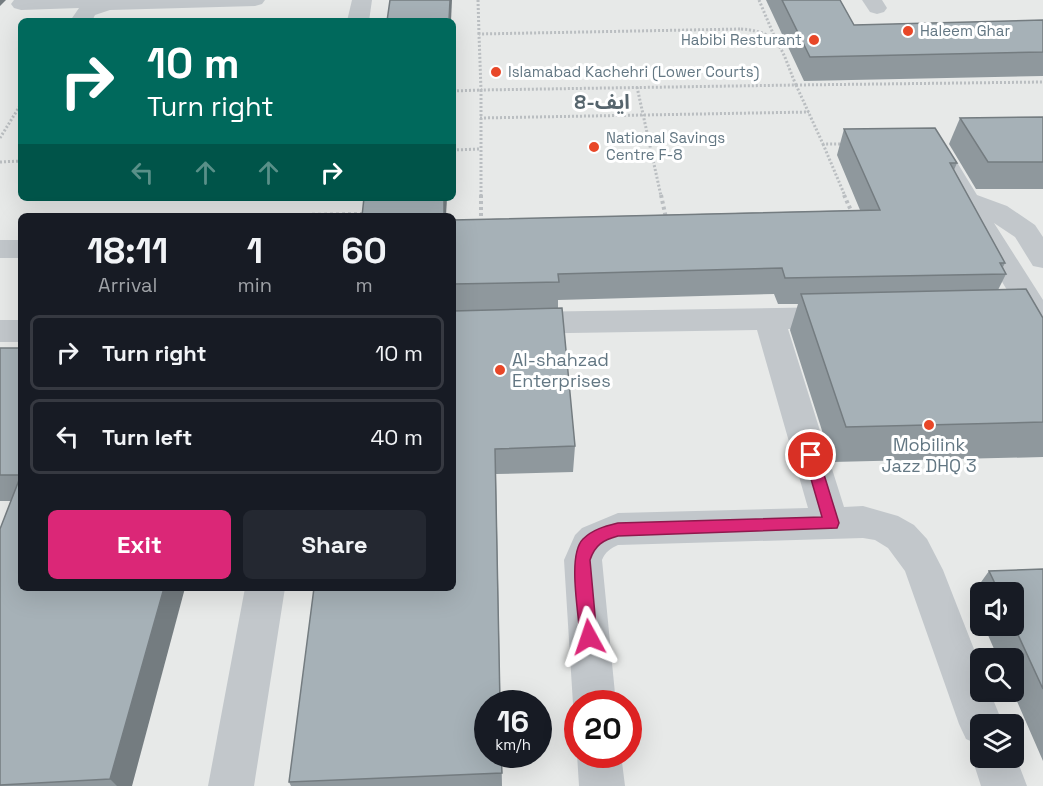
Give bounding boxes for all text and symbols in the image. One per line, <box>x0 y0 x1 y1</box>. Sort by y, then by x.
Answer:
place label: Haleem Ghar <box>920 21 1010 40</box>
marker: Haleem Ghar <box>901 24 915 38</box>
place label: Habibi Resturant <box>681 30 802 49</box>
marker: Habibi Resturant <box>807 33 821 47</box>
text: 10 m <box>147 37 240 90</box>
icon: right <box>48 42 126 120</box>
place label: Islamabad Kachehri (Lower Courts) <box>508 62 759 82</box>
marker: Islamabad Kachehri (Lower Courts) <box>489 65 503 79</box>
text: Turn right <box>147 89 274 124</box>
district label: ایف-8 <box>574 89 630 115</box>
place label: National Savings Centre F-8 <box>606 128 725 164</box>
marker: National Savings Centre F-8 <box>587 140 601 154</box>
icon: left <box>126 156 159 189</box>
icon: ahead <box>189 156 222 189</box>
icon: ahead <box>252 156 285 189</box>
icon: right <box>315 156 348 189</box>
text: 18:11 <box>87 228 168 274</box>
text: 1 <box>247 228 263 274</box>
text: 60 <box>341 228 387 274</box>
text: Arrival <box>98 272 158 298</box>
text: min <box>238 272 272 298</box>
text: m <box>355 272 373 298</box>
icon: right <box>51 336 84 369</box>
text: Turn right <box>102 339 207 367</box>
text: 10 m <box>375 339 423 367</box>
place label: Al-shahzad Enterprises <box>512 348 611 392</box>
marker: Al-shahzad Enterprises <box>493 363 507 377</box>
marker: Mobilink Jazz DHQ 3 <box>922 418 936 432</box>
icon: left <box>51 420 84 453</box>
text: Turn left <box>102 423 192 451</box>
text: 40 m <box>371 423 423 451</box>
pin <box>785 429 836 480</box>
place label: Mobilink Jazz DHQ 3 <box>881 433 977 477</box>
icon: arrive <box>794 438 827 471</box>
button: Exit <box>48 510 231 579</box>
button: Share <box>243 510 426 579</box>
map controls <box>970 582 1024 768</box>
button: sound <box>970 582 1024 636</box>
position arrow <box>557 605 621 669</box>
button: search <box>970 648 1024 702</box>
speed limit sign: 20 <box>564 690 642 768</box>
text: 16 <box>497 702 529 741</box>
button: layers <box>970 714 1024 768</box>
text: km/h <box>495 735 531 754</box>

